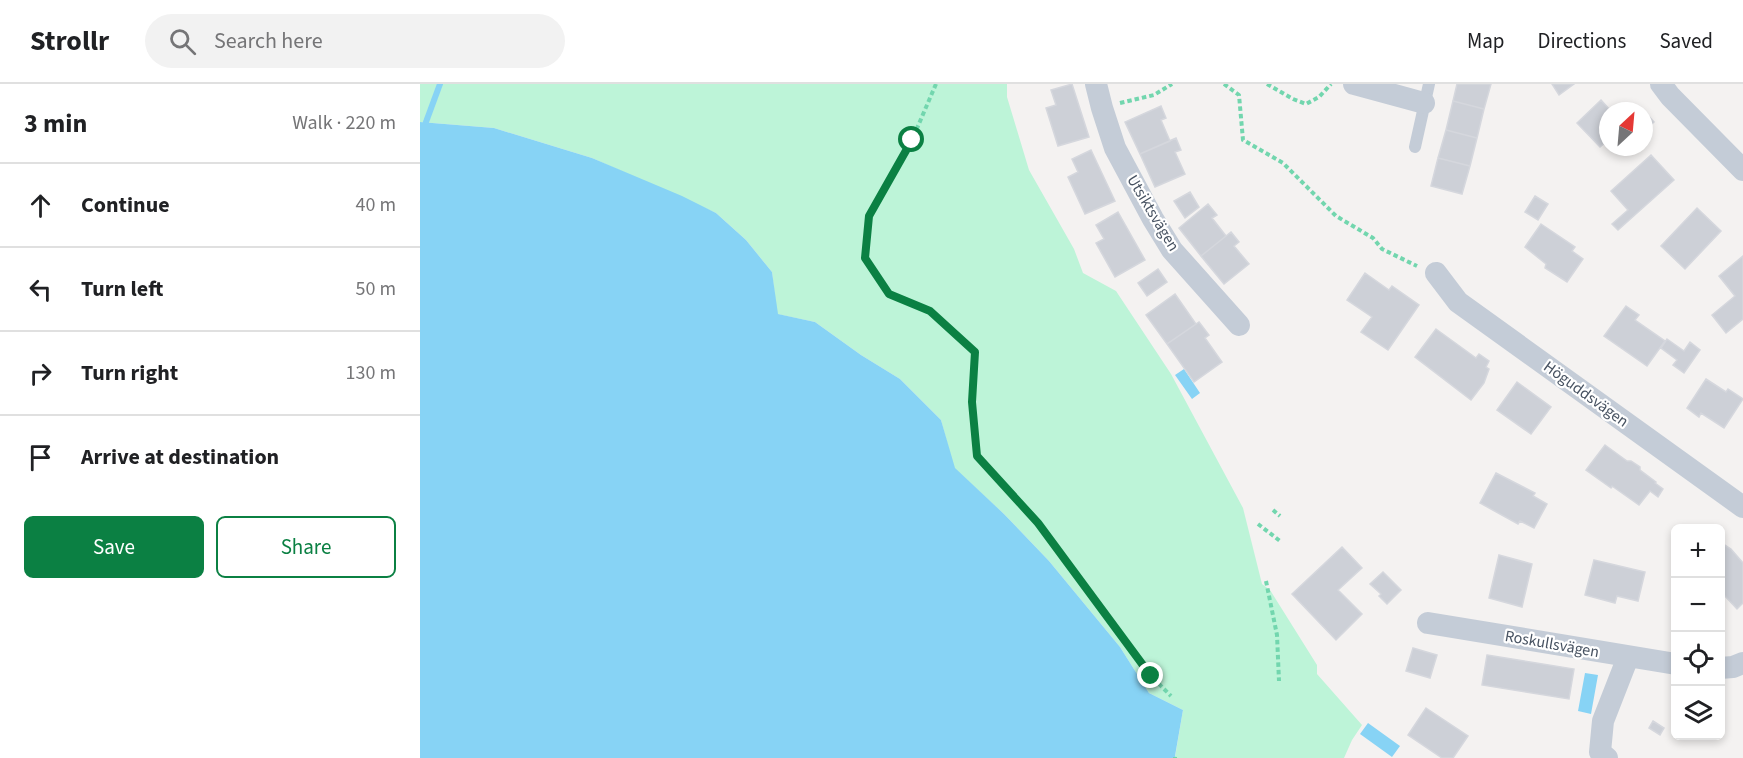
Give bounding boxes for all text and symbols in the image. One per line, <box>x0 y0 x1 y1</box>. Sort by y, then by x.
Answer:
search box <box>145 14 565 68</box>
text: Strollr <box>30 21 109 61</box>
icon: search <box>166 25 199 58</box>
text: Search here <box>214 25 323 57</box>
text: Map <box>1467 26 1505 56</box>
text: Directions <box>1538 26 1626 56</box>
text: Saved <box>1659 26 1713 56</box>
north arrow <box>1599 102 1653 156</box>
text: 3 min <box>24 105 87 142</box>
text: Walk · 220 m <box>292 109 396 137</box>
route start <box>898 126 924 152</box>
street label: Utsiktsvägen <box>1122 171 1184 255</box>
icon: ahead <box>24 189 57 222</box>
text: Continue <box>81 189 170 221</box>
text: 40 m <box>356 191 396 219</box>
icon: left <box>24 273 57 306</box>
text: Turn left <box>81 273 163 305</box>
text: 50 m <box>356 275 396 303</box>
street label: Höguddsvägen <box>1539 356 1633 432</box>
icon: right <box>24 357 57 390</box>
text: Turn right <box>81 357 178 389</box>
text: 130 m <box>346 359 396 387</box>
icon: arrive <box>24 441 57 474</box>
text: Arrive at destination <box>81 441 279 473</box>
button: Save <box>24 516 204 578</box>
button: Share <box>216 516 396 578</box>
map controls <box>1671 524 1725 740</box>
button: + <box>1671 524 1725 578</box>
button: − <box>1671 578 1725 632</box>
street label: Roskullsvägen <box>1503 625 1601 663</box>
button: locate <box>1671 632 1725 686</box>
route end <box>1137 662 1163 688</box>
button: layers <box>1671 686 1725 740</box>

